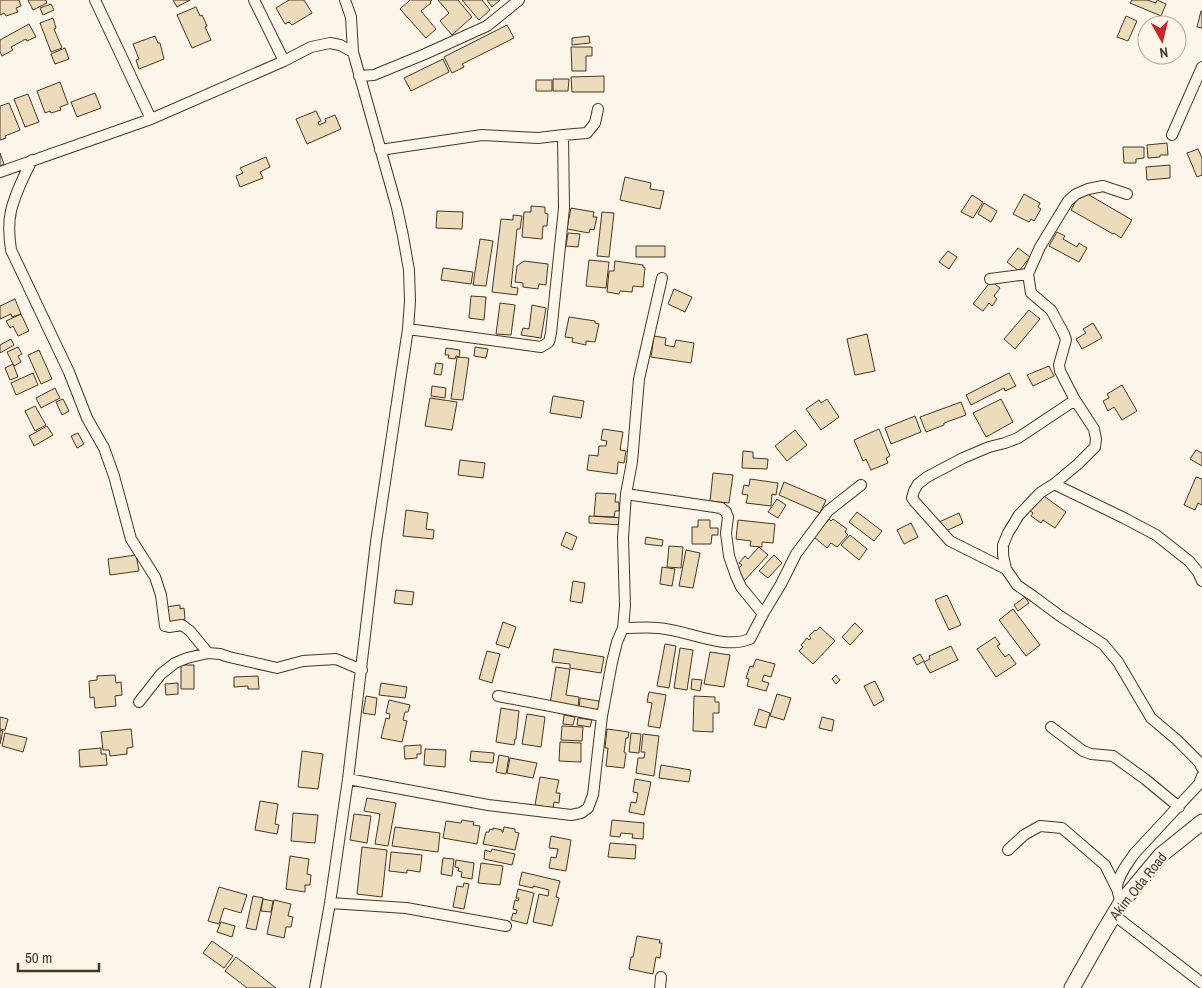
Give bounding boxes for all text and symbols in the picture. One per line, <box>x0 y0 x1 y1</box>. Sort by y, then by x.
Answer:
north arrow <box>1137 15 1187 65</box>
text: N <box>1158 43 1169 62</box>
street label: Akim Oda Road <box>1105 849 1171 924</box>
scale bar <box>18 940 99 972</box>
text: 50 m <box>25 947 52 968</box>

